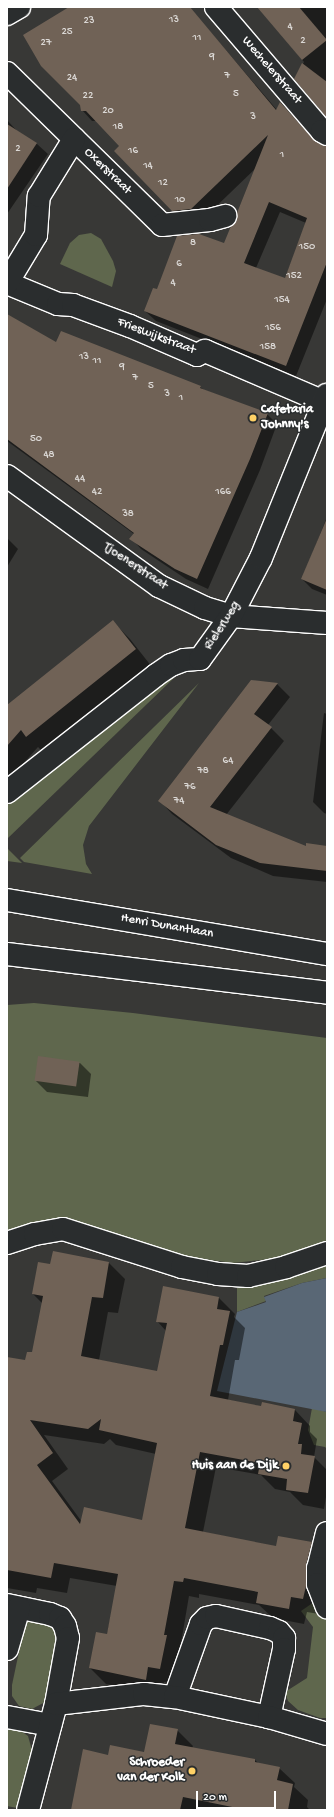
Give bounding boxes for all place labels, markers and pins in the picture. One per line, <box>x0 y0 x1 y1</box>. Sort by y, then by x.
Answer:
place label: Cafetaria Johnny's <box>261 403 313 434</box>
marker: Cafetaria Johnny's <box>248 413 258 423</box>
place label: Huis aan de Dijk <box>192 1458 278 1474</box>
marker: Huis aan de Dijk <box>281 1461 291 1471</box>
place label: Schroeder van der Kolk <box>117 1756 184 1787</box>
marker: Schroeder van der Kolk <box>187 1766 197 1776</box>

